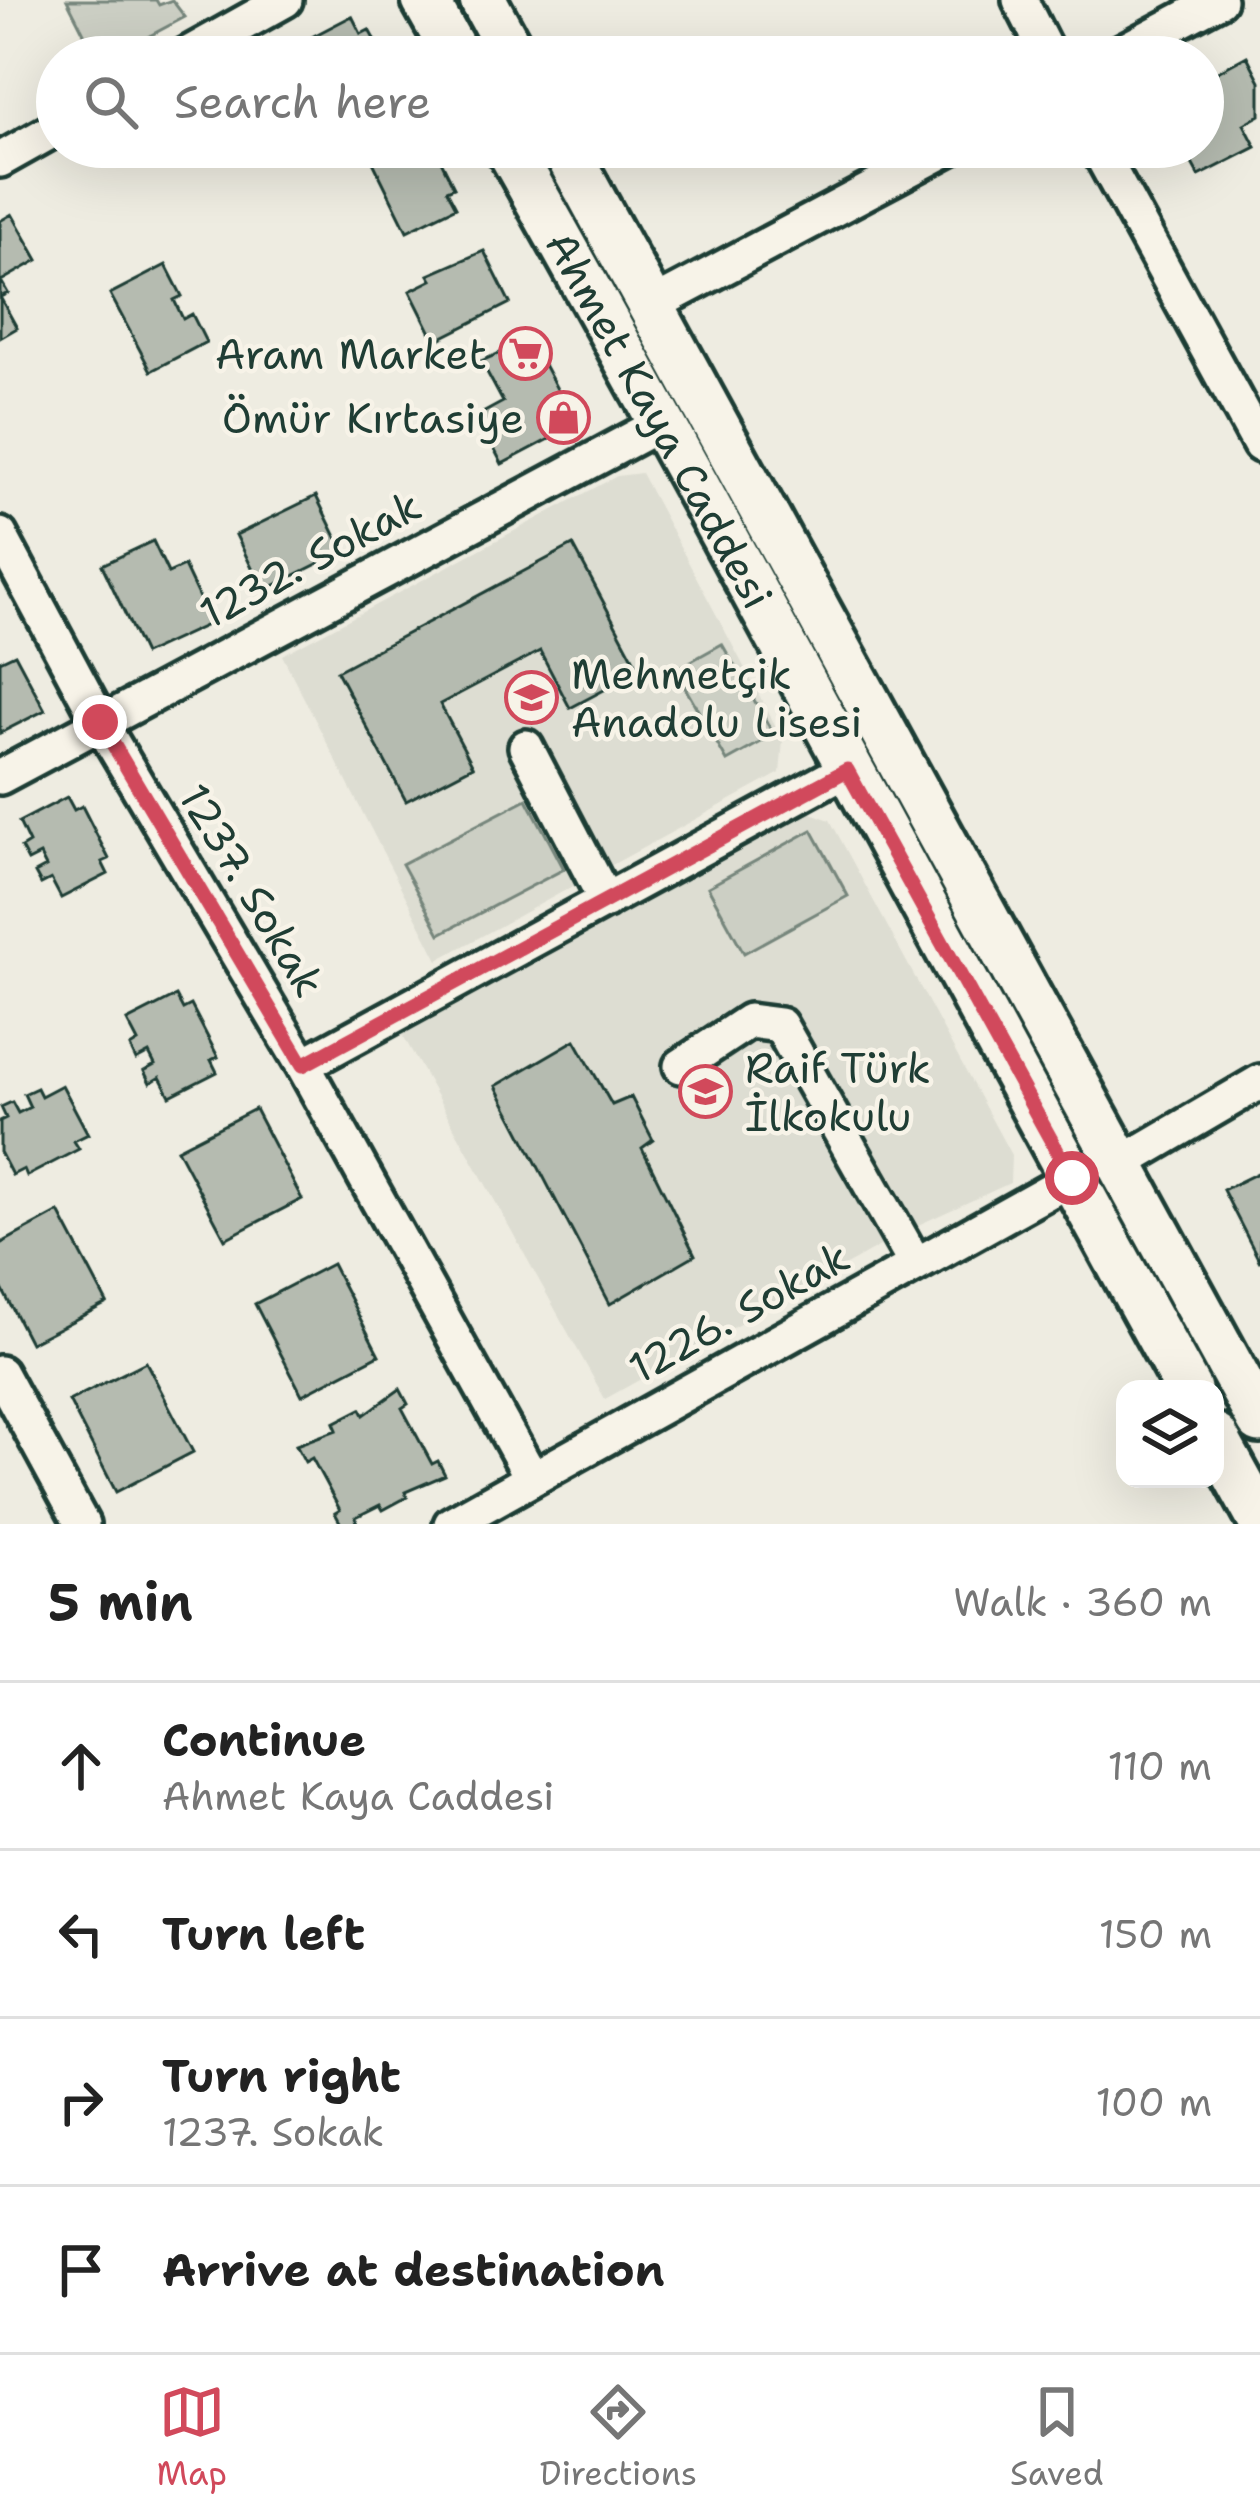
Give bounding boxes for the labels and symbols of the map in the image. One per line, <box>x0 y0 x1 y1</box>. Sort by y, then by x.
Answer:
street label: Ahmet Kaya Caddesi <box>533 221 786 618</box>
place label: Aram Market <box>215 326 487 382</box>
supermarket icon: Aram Market <box>498 326 554 382</box>
place label: Ömür Kırtasiye <box>222 390 524 446</box>
shop icon: Ömür Kırtasiye <box>535 390 591 446</box>
street label: 1232. Sokak <box>190 477 430 641</box>
place label: Mehmetçik Anadolu Lisesi <box>571 646 862 750</box>
school or university icon: Mehmetçik Anadolu Lisesi <box>504 670 560 726</box>
route end <box>73 695 127 749</box>
street label: 1237. Sokak <box>166 773 338 1007</box>
place label: Raif Türk İlkokulu <box>745 1040 931 1144</box>
school or university icon: Raif Türk İlkokulu <box>678 1064 734 1120</box>
route start <box>1045 1151 1099 1205</box>
street label: 1226. Sokak <box>619 1228 859 1396</box>

